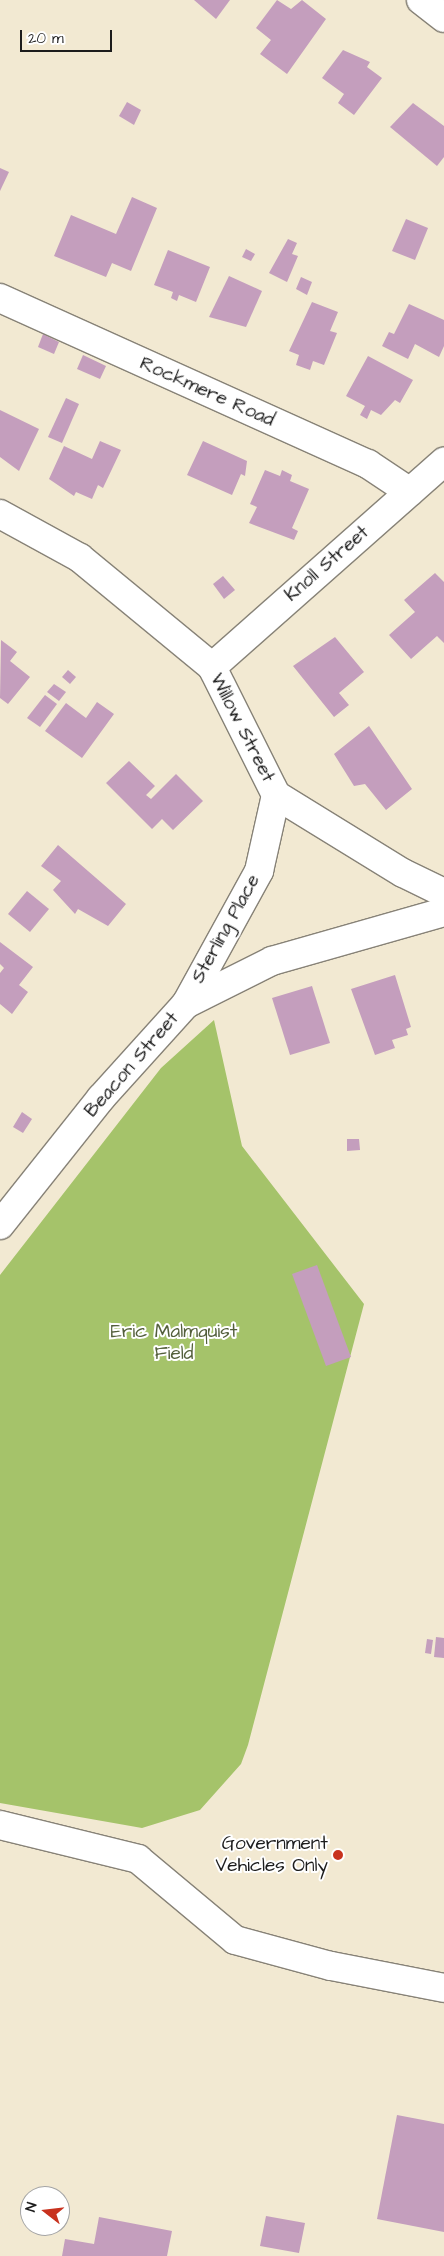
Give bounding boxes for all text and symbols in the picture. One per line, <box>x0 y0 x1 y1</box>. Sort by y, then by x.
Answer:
scale bar <box>22 20 115 52</box>
text: 20 m <box>28 28 64 49</box>
street label: Rockmere Road <box>136 352 278 432</box>
street label: Knoll Street <box>280 521 374 607</box>
street label: Willow Street <box>205 670 279 786</box>
street label: Sterling Place <box>187 871 265 987</box>
street label: Beacon Street <box>80 1008 184 1122</box>
park label: Eric Malmquist Field <box>111 1321 237 1365</box>
place label: Government Vehicles Only <box>215 1833 328 1877</box>
marker: Government Vehicles Only <box>332 1849 344 1861</box>
north arrow <box>20 2186 70 2236</box>
text: N <box>21 2200 42 2214</box>

